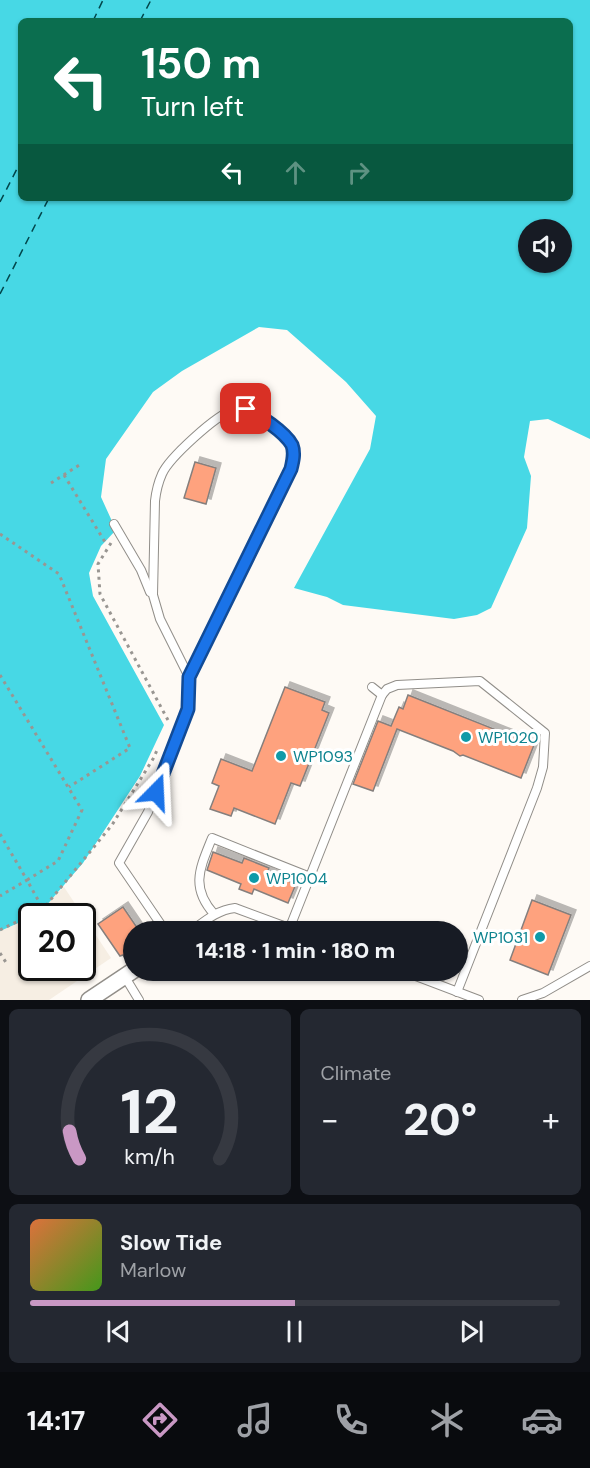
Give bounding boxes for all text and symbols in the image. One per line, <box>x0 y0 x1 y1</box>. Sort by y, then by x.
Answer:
text: 150 m <box>141 36 261 91</box>
icon: left <box>42 42 120 120</box>
text: Turn left <box>141 89 244 124</box>
icon: left <box>216 156 249 189</box>
icon: ahead <box>279 156 312 189</box>
icon: right <box>342 156 375 189</box>
map controls <box>518 219 572 273</box>
button: sound <box>518 219 572 273</box>
pin <box>220 383 271 434</box>
icon: arrive <box>229 392 262 425</box>
place label: WP1020 <box>478 727 539 748</box>
marker: WP1020 <box>459 730 473 744</box>
place label: WP1093 <box>293 746 353 767</box>
marker: WP1093 <box>274 749 288 763</box>
position arrow <box>124 760 188 824</box>
place label: WP1004 <box>266 868 328 889</box>
marker: WP1004 <box>247 871 261 885</box>
speed limit sign: 20 <box>18 903 96 981</box>
place label: WP1031 <box>473 927 528 948</box>
marker: WP1031 <box>533 930 547 944</box>
text: 14:18 · 1 min · 180 m <box>196 936 395 965</box>
text: Climate <box>321 1060 391 1086</box>
text: 12 <box>120 1071 179 1152</box>
text: 20° <box>403 1090 477 1149</box>
text: − <box>321 1098 339 1141</box>
text: + <box>542 1098 560 1141</box>
text: km/h <box>124 1143 175 1171</box>
text: Slow Tide <box>120 1228 222 1257</box>
text: Marlow <box>120 1257 186 1283</box>
icon: previous <box>102 1315 135 1348</box>
icon: pause <box>278 1315 311 1348</box>
icon: next <box>455 1315 488 1348</box>
icon: directions <box>139 1399 181 1441</box>
icon: music <box>234 1399 276 1441</box>
icon: phone <box>330 1399 372 1441</box>
icon: climate <box>426 1399 468 1441</box>
icon: car <box>521 1399 563 1441</box>
text: 14:17 <box>27 1403 85 1438</box>

